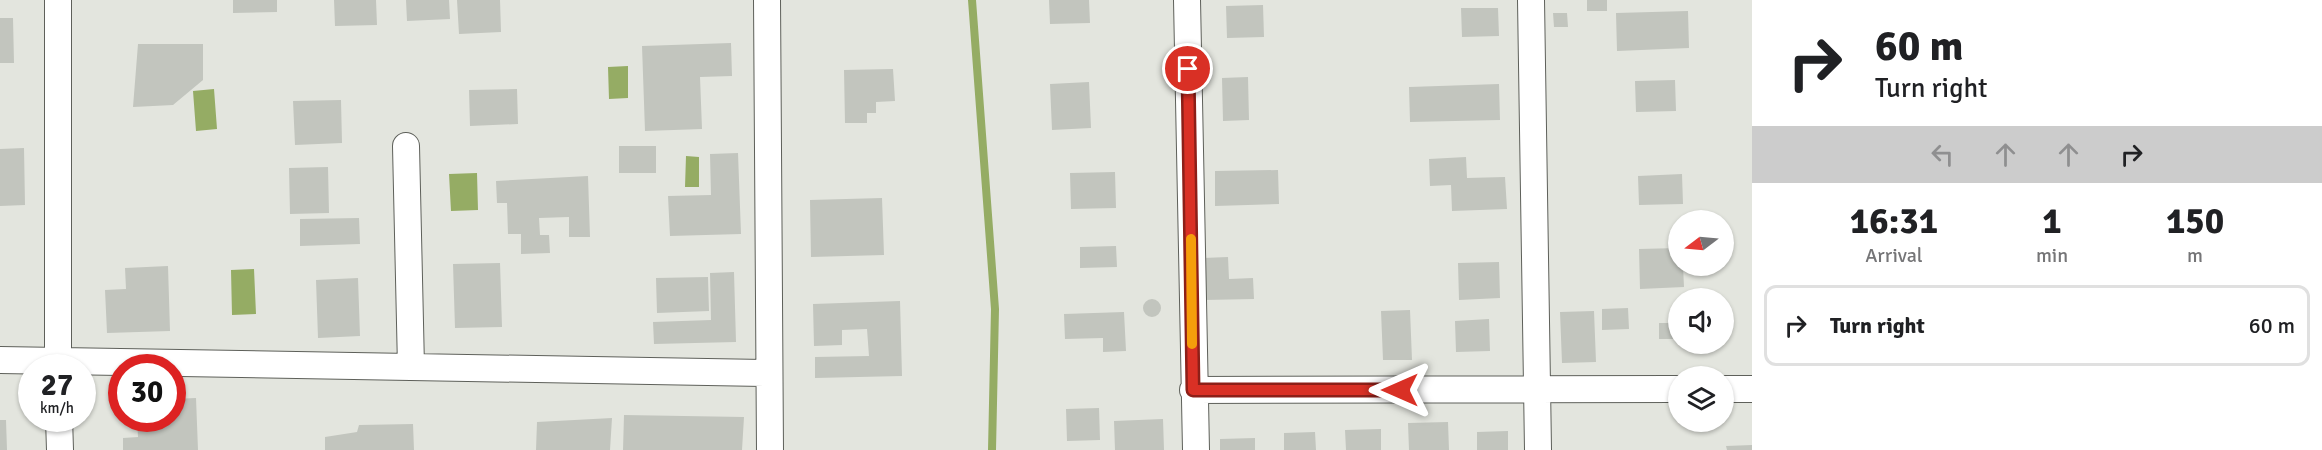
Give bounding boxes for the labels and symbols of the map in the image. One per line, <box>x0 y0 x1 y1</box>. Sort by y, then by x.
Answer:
pin <box>1162 43 1213 94</box>
north arrow <box>1668 210 1734 276</box>
speed limit sign: 30 <box>108 354 186 432</box>
position arrow <box>1368 358 1432 422</box>

